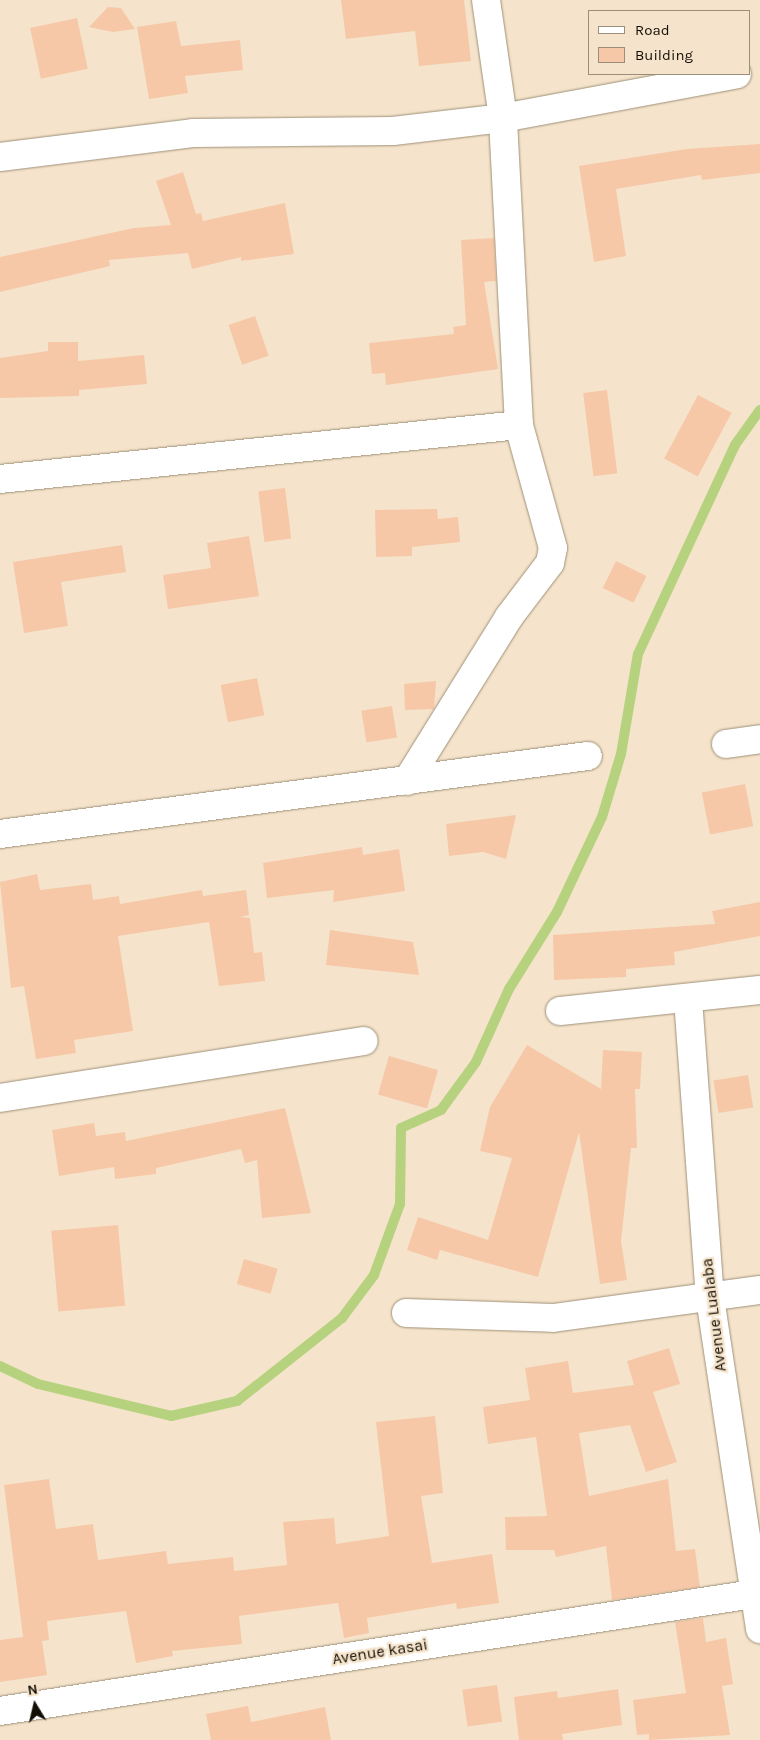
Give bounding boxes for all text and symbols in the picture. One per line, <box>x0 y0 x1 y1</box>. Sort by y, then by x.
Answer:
legend <box>588 10 750 75</box>
text: Road <box>635 21 670 39</box>
text: Building <box>635 46 693 64</box>
street label: Avenue Lualaba <box>698 1257 730 1373</box>
street label: Avenue kasai <box>331 1635 429 1669</box>
north arrow <box>10 1680 60 1730</box>
text: N <box>26 1681 39 1699</box>

